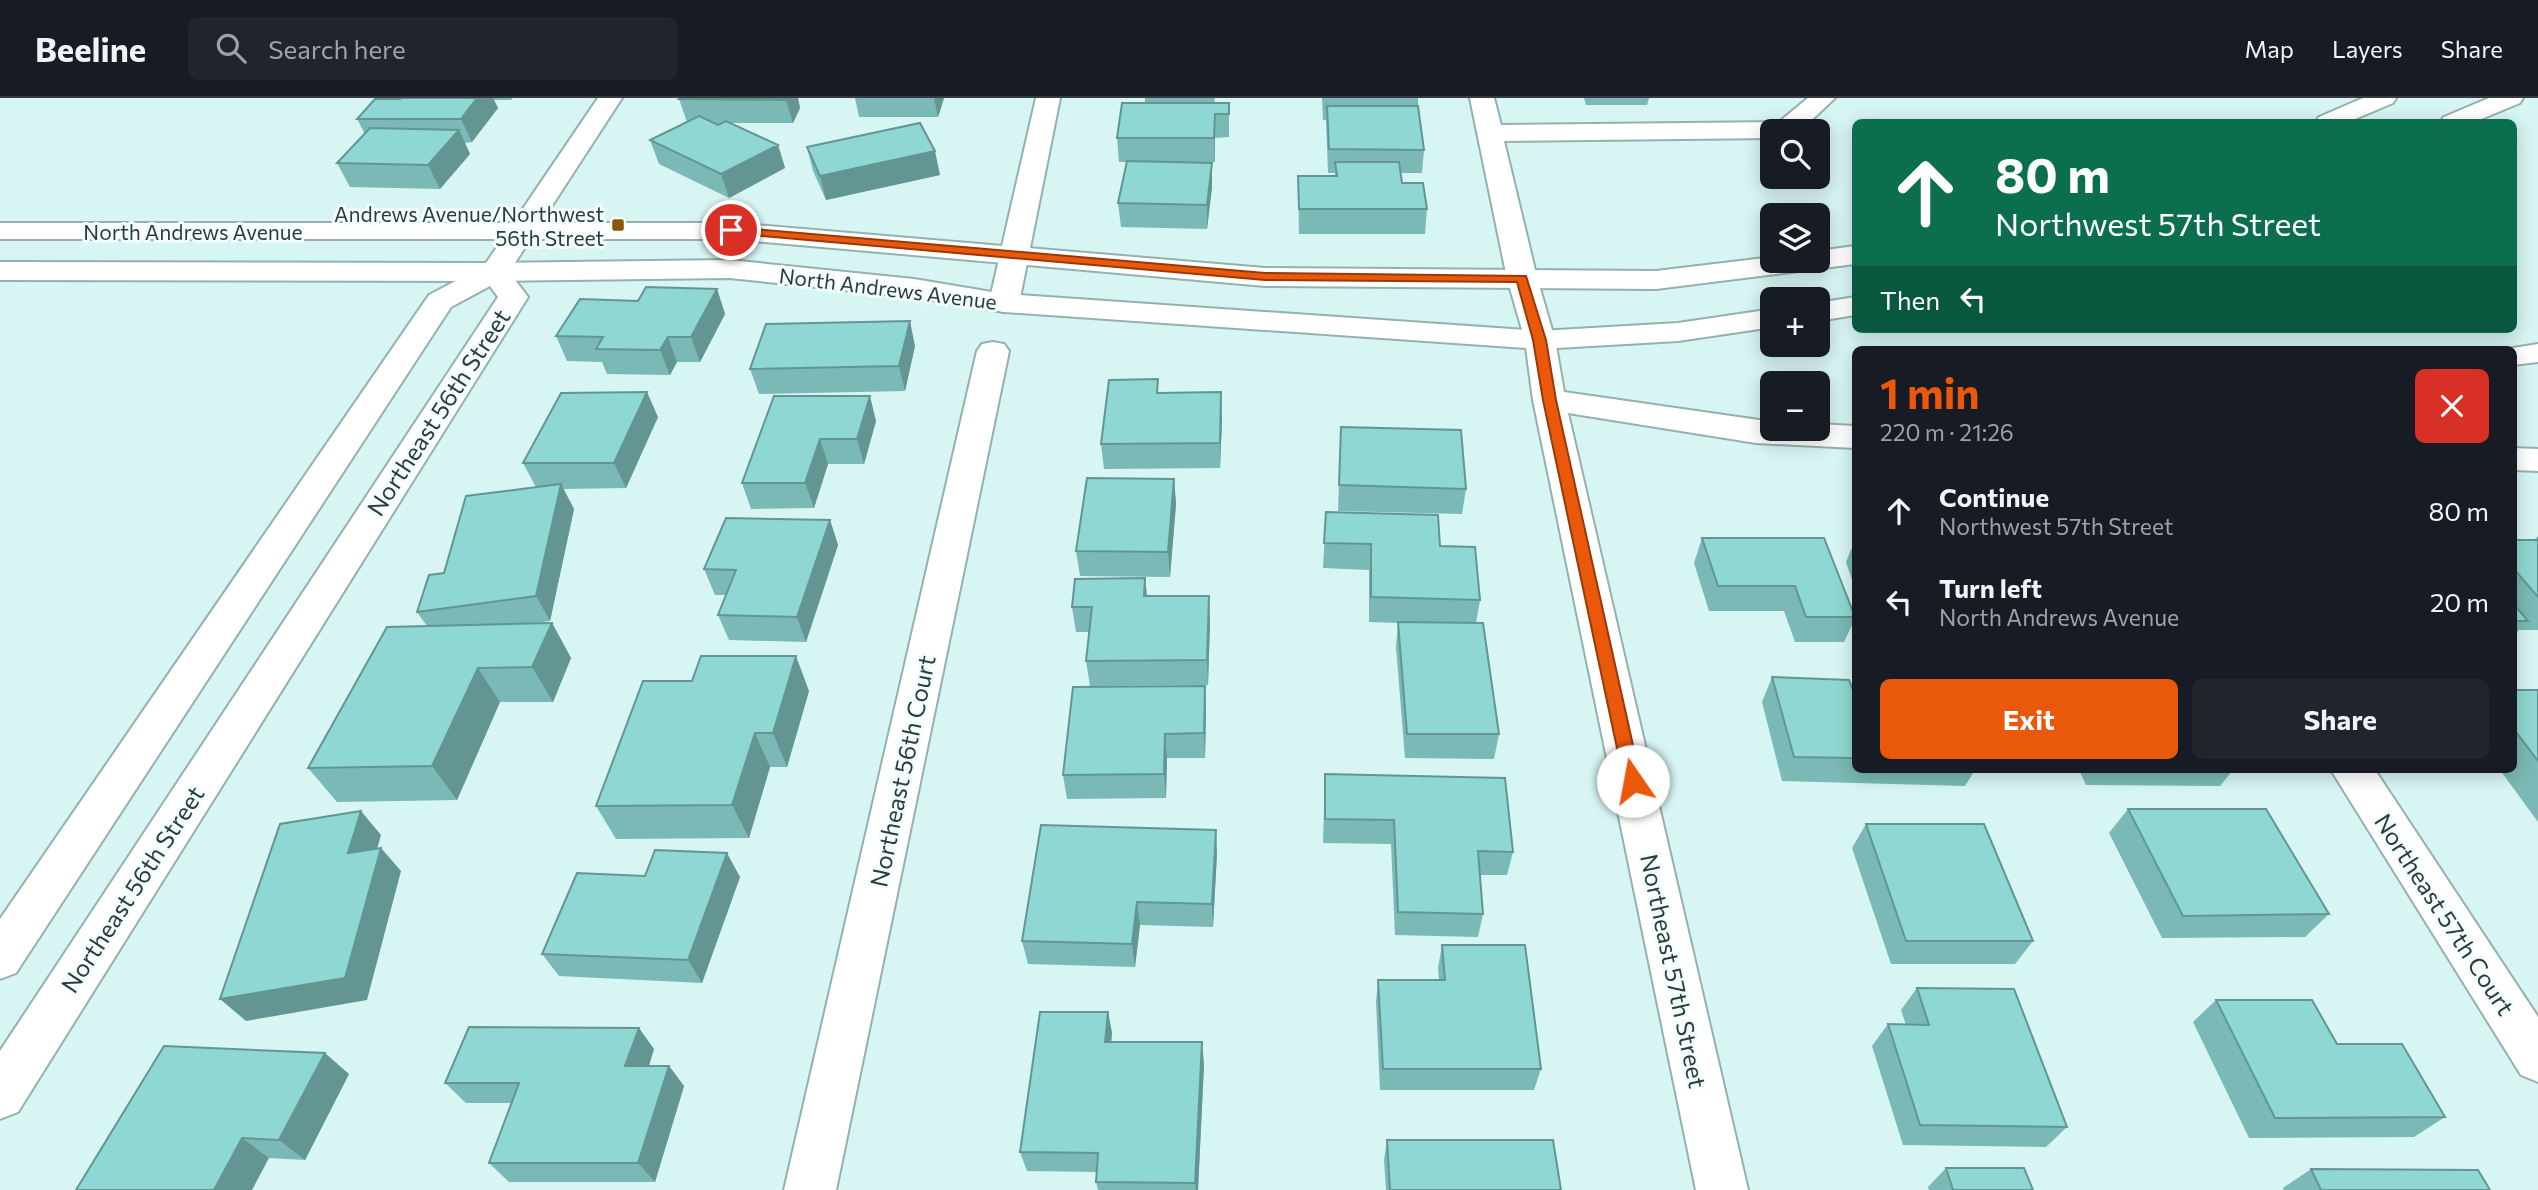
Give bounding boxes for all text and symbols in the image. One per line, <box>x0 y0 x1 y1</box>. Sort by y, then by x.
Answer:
search box <box>188 17 678 80</box>
text: Beeline <box>35 28 146 69</box>
icon: search <box>212 29 250 67</box>
text: Search here <box>268 33 406 64</box>
text: Map <box>2245 34 2294 63</box>
text: Layers <box>2332 34 2403 63</box>
text: Share <box>2441 34 2503 63</box>
map controls <box>1760 119 1830 441</box>
button: search <box>1760 119 1830 189</box>
text: 80 m <box>1995 143 2110 203</box>
icon: ahead <box>1880 147 1971 238</box>
pin <box>701 200 761 260</box>
place label: Andrews Avenue/Northwest 56th Street <box>334 201 604 250</box>
button: layers <box>1760 203 1830 273</box>
text: Northwest 57th Street <box>1995 203 2321 243</box>
icon: arrive <box>712 211 750 249</box>
marker: Andrews Avenue/Northwest 56th Street <box>610 217 626 233</box>
street label: North Andrews Avenue <box>83 219 303 244</box>
street label: North Andrews Avenue <box>778 262 998 314</box>
icon: left <box>1954 280 1992 318</box>
text: Then <box>1880 284 1940 315</box>
button: + <box>1760 287 1830 357</box>
street label: Northeast 56th Street <box>360 303 516 521</box>
text: 1 min <box>1880 366 1980 418</box>
button: close <box>2415 369 2489 443</box>
button: − <box>1760 371 1830 441</box>
text: 220 m · 21:26 <box>1880 418 2014 446</box>
text: Continue <box>1939 481 2049 512</box>
icon: ahead <box>1880 492 1918 530</box>
text: 80 m <box>2429 495 2489 526</box>
text: Northwest 57th Street <box>1939 512 2173 540</box>
text: Turn left <box>1939 572 2042 603</box>
icon: left <box>1880 583 1918 621</box>
text: 20 m <box>2430 586 2489 617</box>
text: North Andrews Avenue <box>1939 603 2179 631</box>
street label: Northeast 56th Court <box>863 652 941 890</box>
button: Exit <box>1880 679 2178 759</box>
button: Share <box>2192 679 2489 759</box>
position arrow <box>1596 744 1670 818</box>
street label: Northeast 56th Street <box>54 780 210 998</box>
street label: Northeast 57th Court <box>2369 808 2521 1020</box>
street label: Northeast 57th Street <box>1635 851 1713 1091</box>

